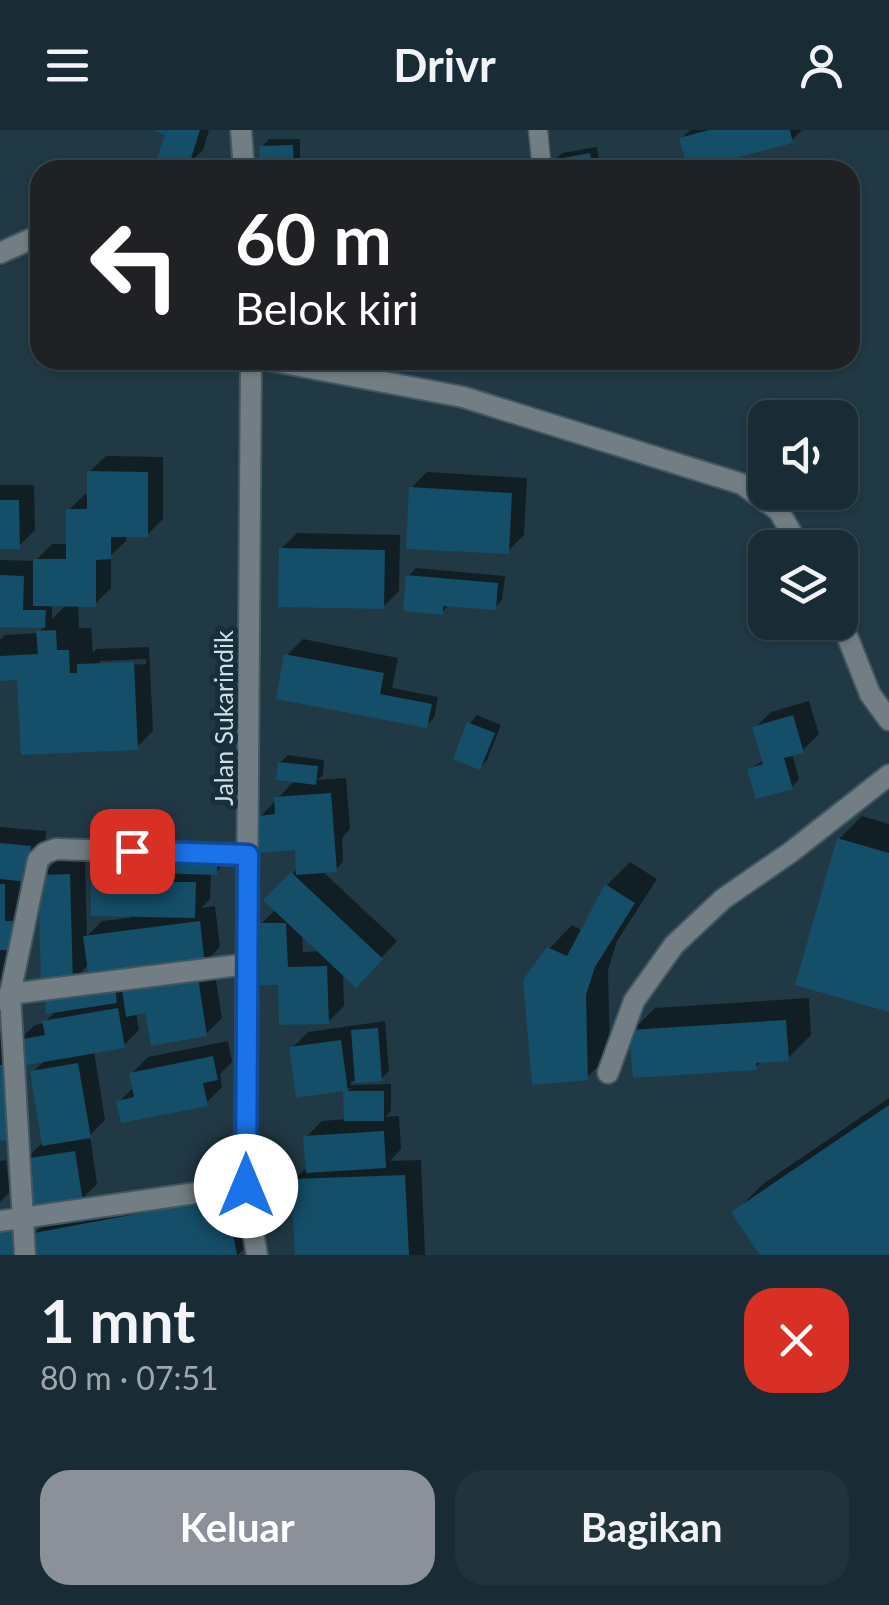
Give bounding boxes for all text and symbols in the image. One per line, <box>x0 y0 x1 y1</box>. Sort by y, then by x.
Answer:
icon: menu <box>40 38 95 93</box>
text: Drivr <box>393 38 496 92</box>
icon: person <box>794 38 849 93</box>
text: 60 m <box>235 196 392 280</box>
icon: left <box>70 200 200 330</box>
text: Belok kiri <box>235 281 419 335</box>
map controls <box>748 400 858 640</box>
button: sound <box>748 400 858 510</box>
button: layers <box>748 530 858 640</box>
street label: Jalan Sukarindik <box>208 630 238 806</box>
pin <box>90 809 175 894</box>
icon: arrive <box>105 824 160 879</box>
position arrow <box>194 1134 298 1238</box>
text: 1 mnt <box>40 1284 195 1356</box>
button: close <box>744 1288 849 1393</box>
text: 80 m · 07:51 <box>40 1358 219 1397</box>
button: Keluar <box>40 1470 435 1585</box>
button: Bagikan <box>455 1470 849 1585</box>

